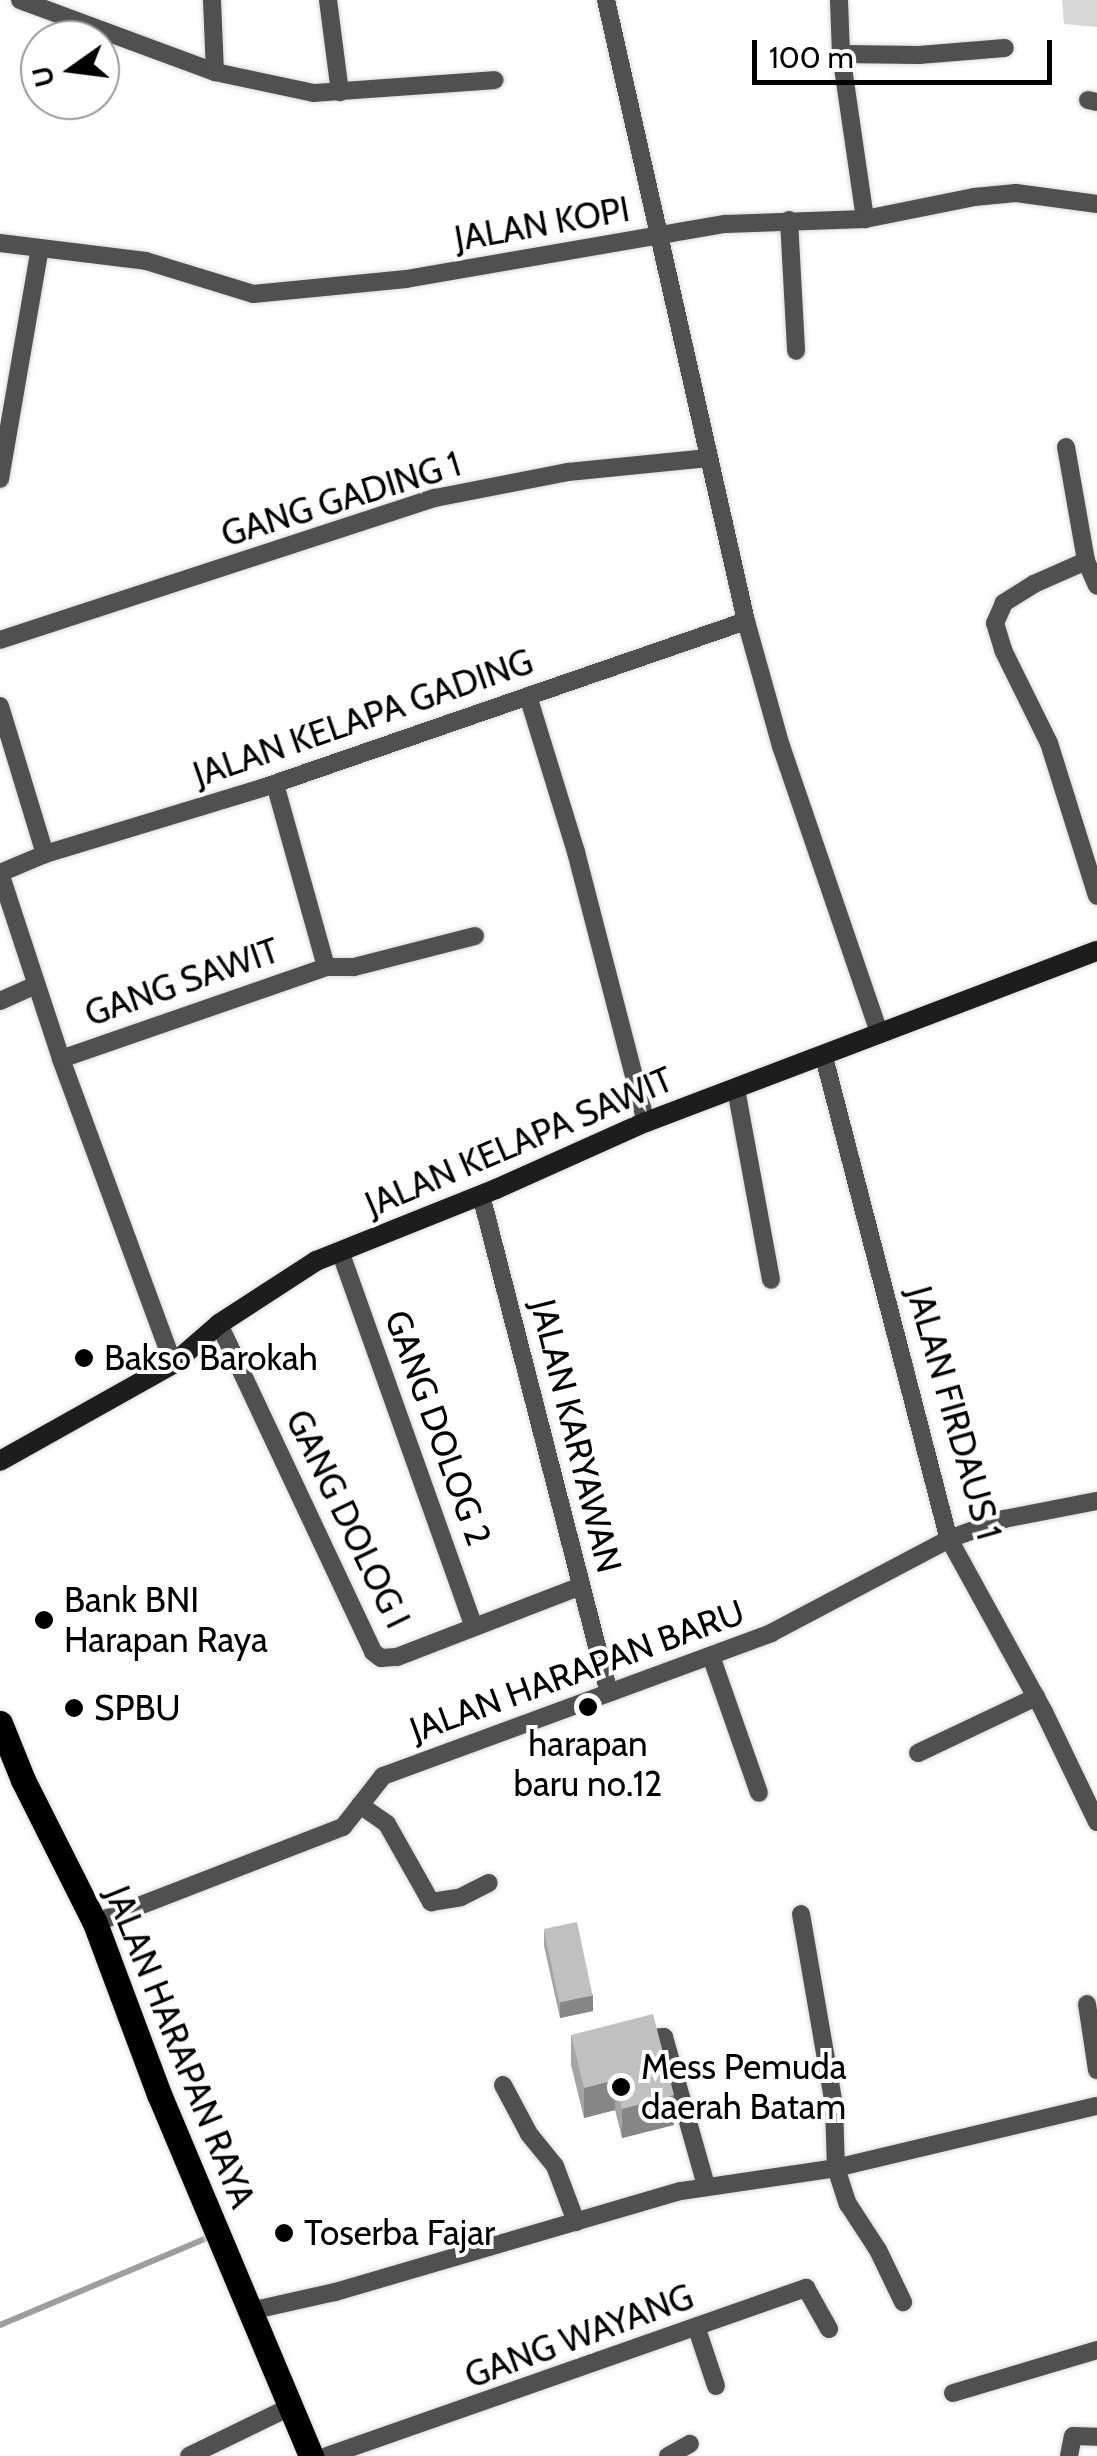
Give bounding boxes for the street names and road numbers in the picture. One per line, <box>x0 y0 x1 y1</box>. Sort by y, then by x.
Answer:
street label: JALAN KOPI <box>451 188 633 260</box>
street label: GANG GADING 1 <box>216 443 466 555</box>
street label: JALAN KELAPA GADING <box>188 640 538 796</box>
street label: GANG SAWIT <box>79 929 285 1035</box>
street label: JALAN KELAPA SAWIT <box>359 1058 679 1226</box>
street label: JALAN FIRDAUS 1 <box>898 1282 1010 1544</box>
street label: JALAN KARYAWAN <box>522 1295 630 1577</box>
street label: GANG DOLOG 2 <box>376 1305 500 1551</box>
street label: GANG DOLOG I <box>277 1403 419 1635</box>
street label: JALAN HARAPAN BARU <box>404 1591 750 1751</box>
street label: JALAN HARAPAN RAYA <box>96 1880 264 2214</box>
street label: GANG WAYANG <box>459 2275 699 2397</box>

